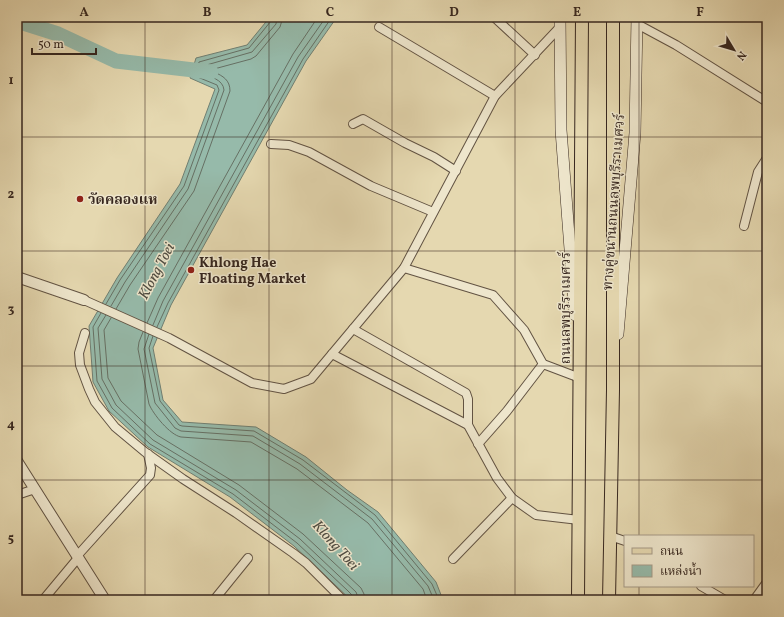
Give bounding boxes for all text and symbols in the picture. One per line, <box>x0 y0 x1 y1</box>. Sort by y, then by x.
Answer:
text: A <box>79 4 89 22</box>
text: B <box>203 4 212 22</box>
text: C <box>326 4 334 22</box>
text: D <box>449 4 459 22</box>
text: E <box>573 4 581 22</box>
text: F <box>696 4 704 22</box>
scale bar <box>32 30 96 56</box>
north arrow <box>714 30 754 70</box>
text: 50 m <box>38 37 64 53</box>
text: N <box>732 47 749 63</box>
text: 1 <box>8 72 14 90</box>
street label: ทางคู่ขนานถนนลพบุรีราเมศวร์ <box>598 112 630 291</box>
text: 2 <box>8 186 15 204</box>
place label: วัดคลองแห <box>88 191 157 210</box>
marker: วัดคลองแห <box>75 194 85 204</box>
water label: Klong Toei <box>134 240 181 303</box>
street label: ถนนลพบุรีราเมศวร์ <box>556 251 576 364</box>
place label: Khlong Hae Floating Market <box>199 254 306 289</box>
marker: Khlong Hae Floating Market <box>186 265 196 275</box>
text: 3 <box>8 301 15 319</box>
text: 4 <box>7 416 15 434</box>
water label: Klong Toei <box>307 516 363 576</box>
text: 5 <box>8 530 14 548</box>
legend <box>624 535 754 587</box>
text: ถนน <box>660 544 683 560</box>
text: แหล่งน้ำ <box>660 562 702 580</box>

